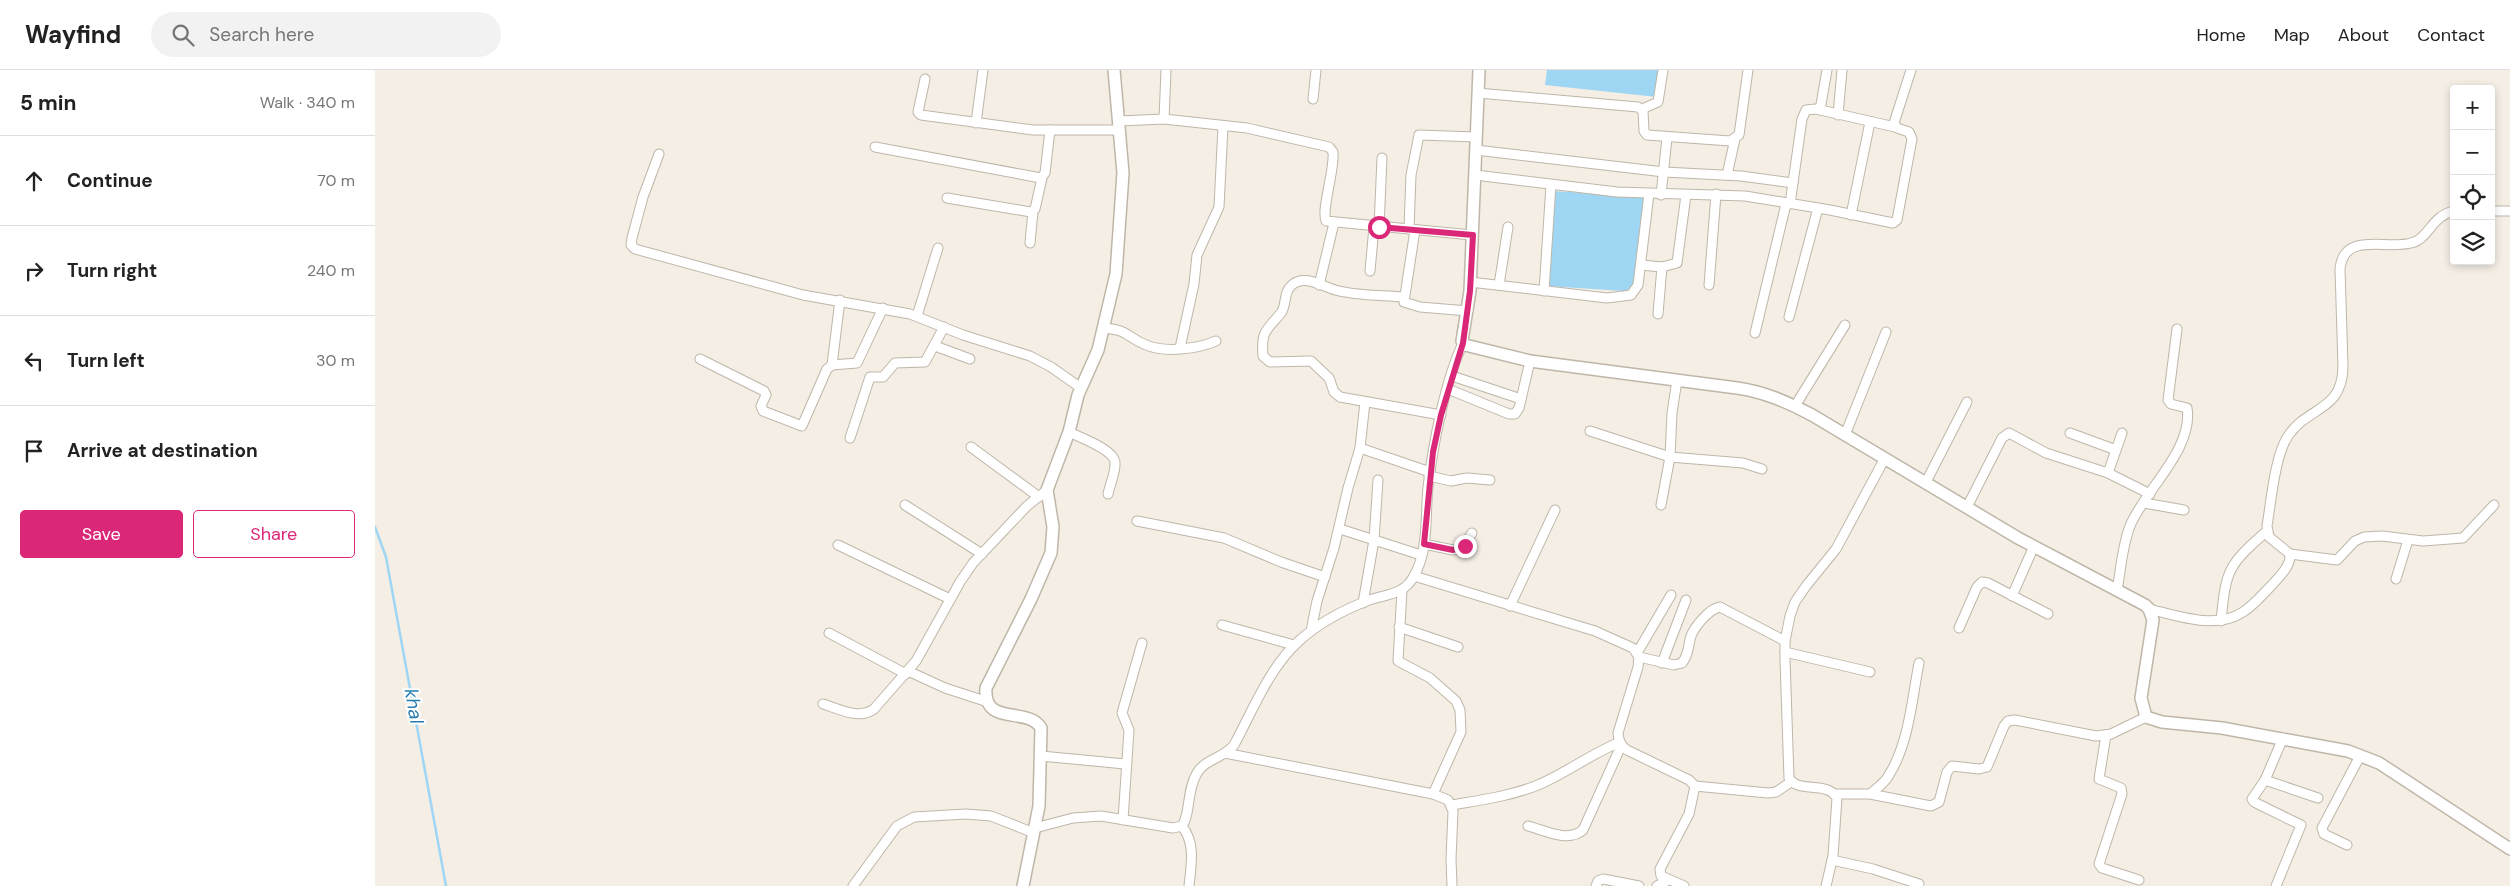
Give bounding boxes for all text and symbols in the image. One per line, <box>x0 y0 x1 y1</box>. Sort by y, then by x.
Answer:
search box <box>151 12 501 57</box>
text: Wayfind <box>25 19 121 50</box>
icon: search <box>169 21 197 49</box>
text: Search here <box>209 22 314 47</box>
text: Home <box>2196 23 2246 47</box>
text: Map <box>2274 23 2310 47</box>
text: About <box>2338 23 2389 47</box>
text: Contact <box>2417 23 2485 47</box>
map controls <box>2450 85 2495 265</box>
button: + <box>2450 85 2495 130</box>
text: 5 min <box>20 89 76 117</box>
text: Walk · 340 m <box>260 92 355 113</box>
button: − <box>2450 130 2495 175</box>
icon: ahead <box>20 167 48 195</box>
text: Continue <box>67 168 153 193</box>
text: 70 m <box>317 170 355 191</box>
button: locate <box>2450 175 2495 220</box>
route start <box>1368 216 1391 239</box>
button: layers <box>2450 220 2495 265</box>
icon: right <box>20 257 48 285</box>
text: Turn right <box>67 258 157 283</box>
text: 240 m <box>307 260 355 281</box>
icon: left <box>20 347 48 375</box>
text: Turn left <box>67 348 145 373</box>
text: 30 m <box>316 350 355 371</box>
icon: arrive <box>20 437 48 465</box>
text: Arrive at destination <box>67 438 258 463</box>
button: Save <box>20 510 183 558</box>
button: Share <box>193 510 355 558</box>
route end <box>1454 535 1477 558</box>
water label: khal <box>399 686 430 726</box>

